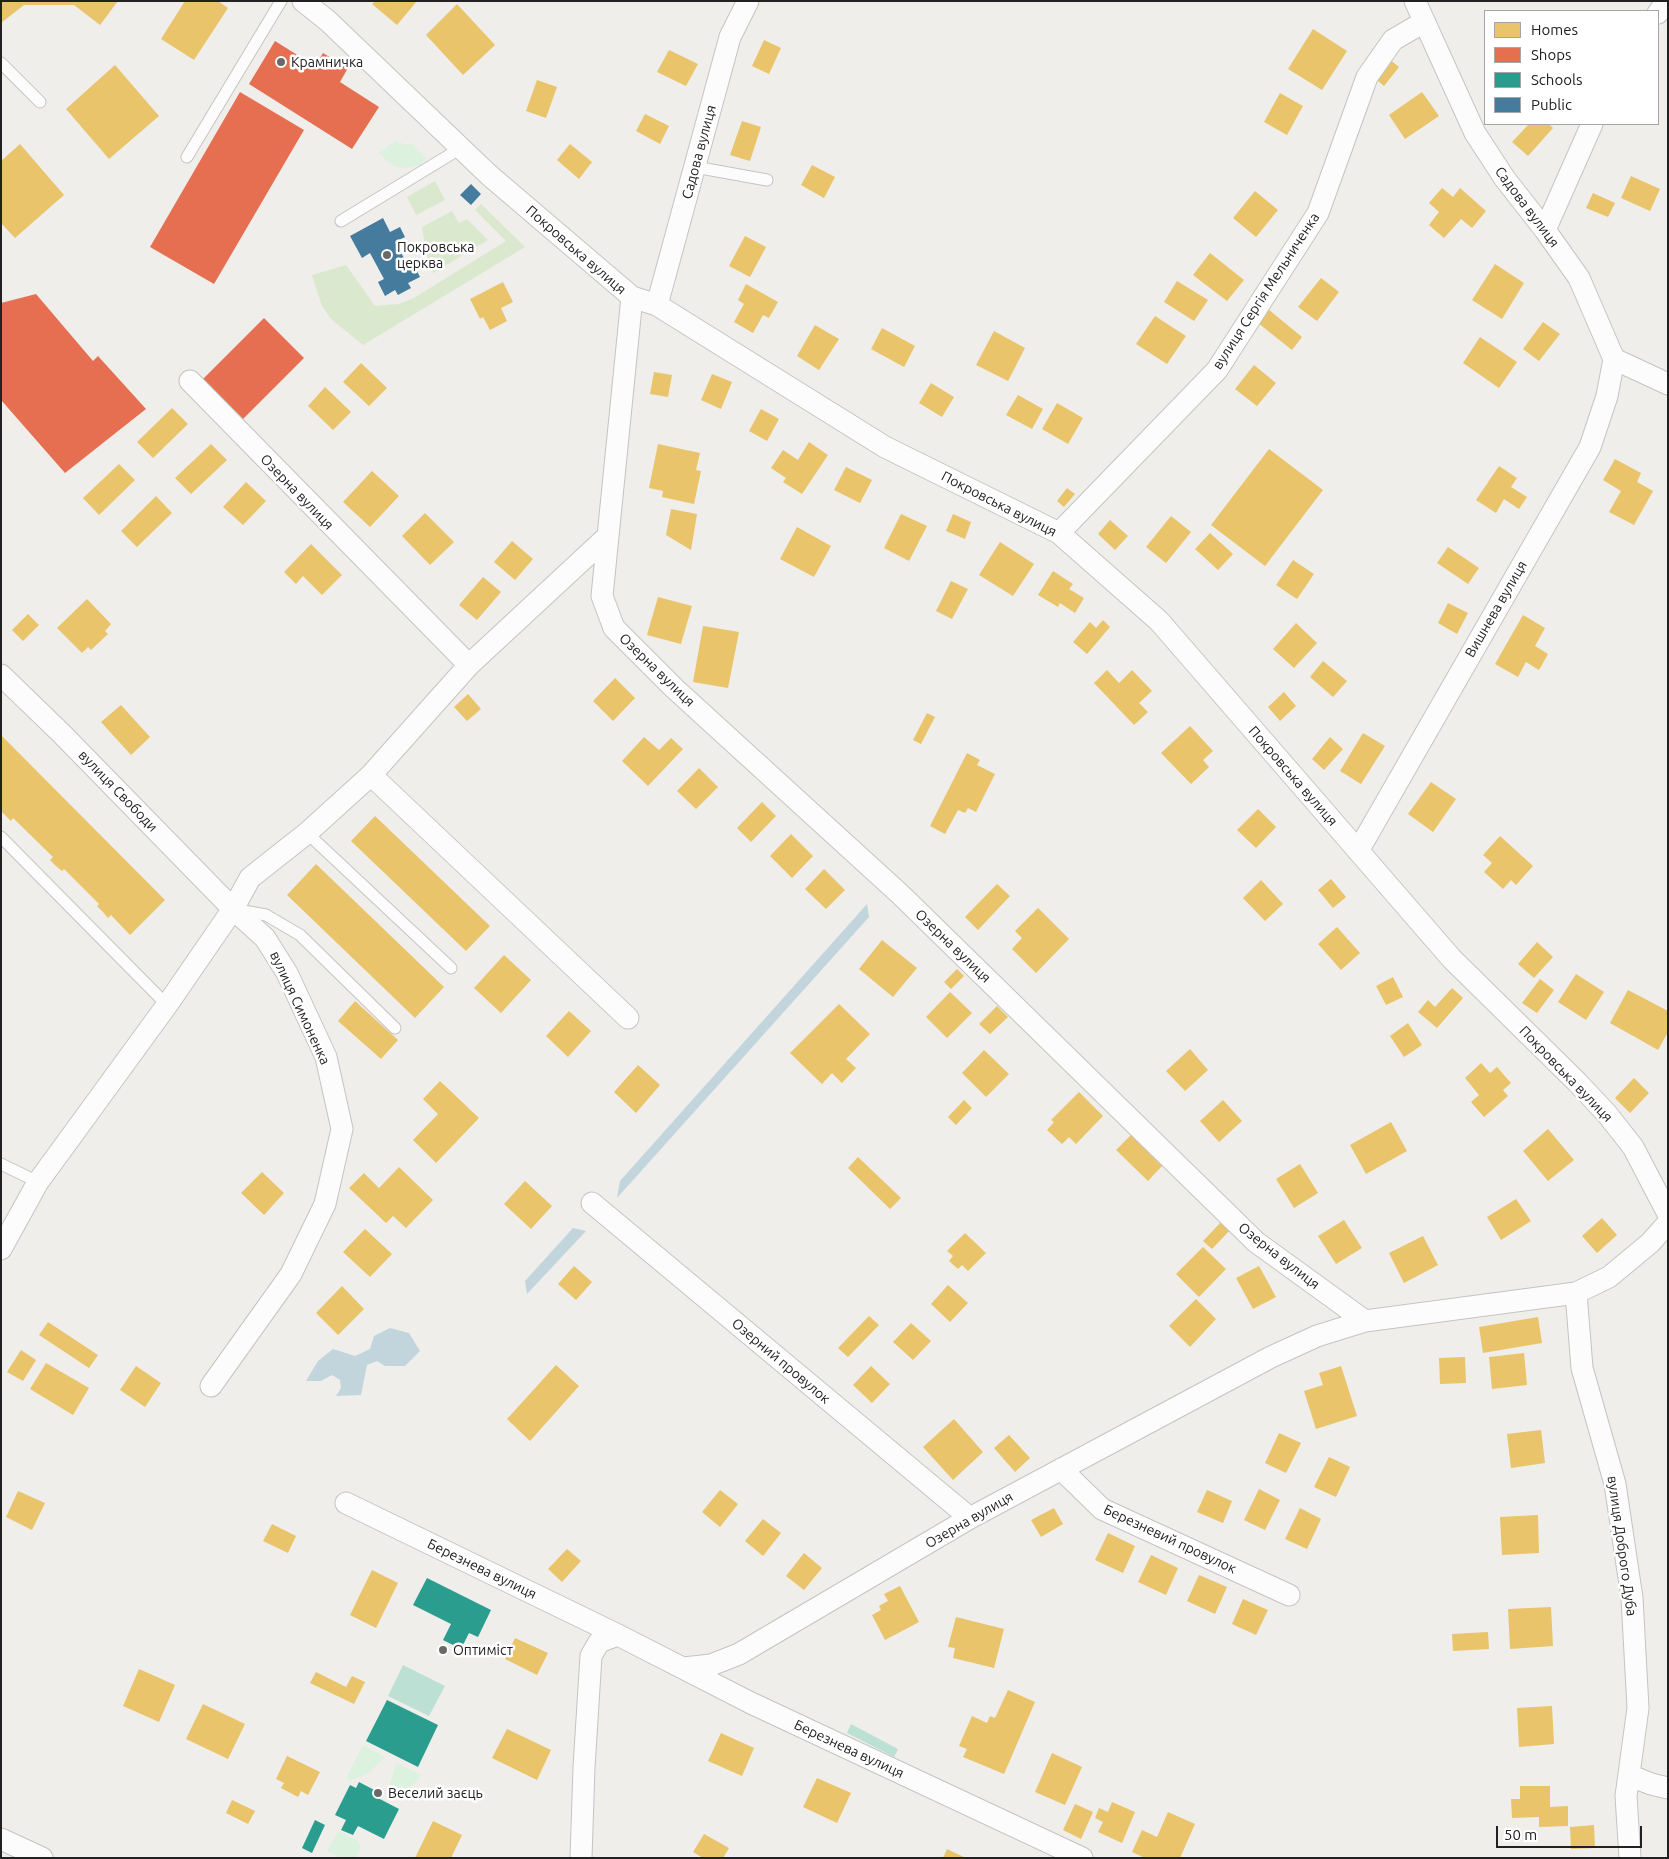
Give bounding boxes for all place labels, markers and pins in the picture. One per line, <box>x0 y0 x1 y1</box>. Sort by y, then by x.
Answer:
place label: Крамничка <box>291 54 363 70</box>
marker: Крамничка <box>275 56 287 68</box>
place label: Покровська церква <box>397 239 474 272</box>
marker: Покровська церква <box>381 249 393 261</box>
place label: Оптиміст <box>453 1642 513 1658</box>
marker: Оптиміст <box>437 1644 449 1656</box>
place label: Веселий заєць <box>388 1785 483 1801</box>
marker: Веселий заєць <box>372 1787 384 1799</box>

